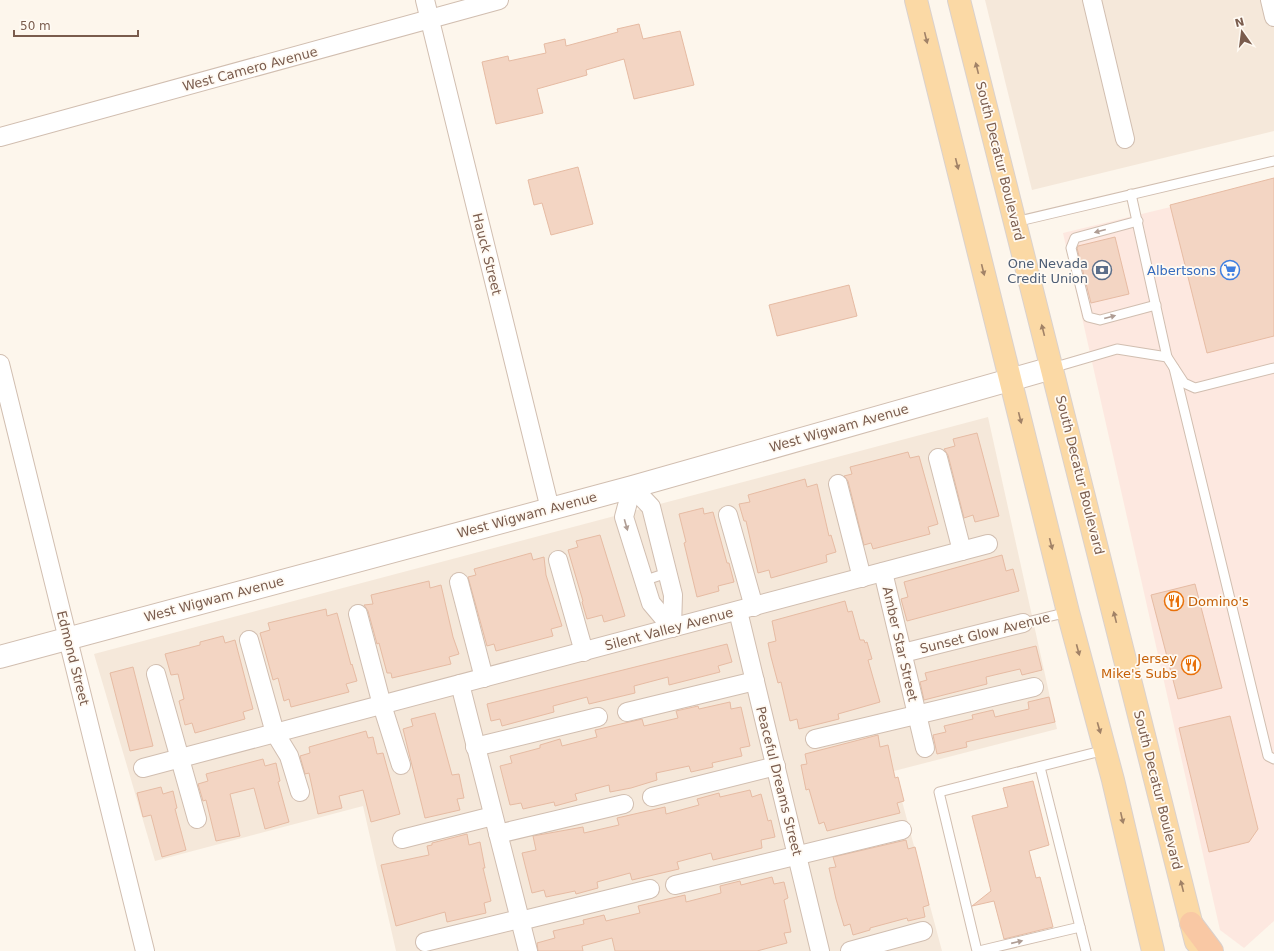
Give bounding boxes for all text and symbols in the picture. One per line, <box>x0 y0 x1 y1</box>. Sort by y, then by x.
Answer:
scale bar <box>14 12 138 38</box>
north arrow <box>1222 12 1262 52</box>
text: N <box>1234 15 1246 30</box>
text: 50 m <box>20 19 51 33</box>
one-way arrow <box>923 32 929 44</box>
street label: West Camero Avenue <box>181 44 319 94</box>
one-way arrow <box>973 62 979 74</box>
street label: South Decatur Boulevard <box>973 80 1027 242</box>
one-way arrow <box>954 158 960 170</box>
street label: Hauck Street <box>470 211 504 297</box>
one-way arrow <box>1094 228 1106 234</box>
place label: One Nevada Credit Union <box>1007 256 1088 286</box>
bank icon: One Nevada Credit Union <box>1091 259 1113 281</box>
supermarket icon: Albertsons <box>1219 259 1241 281</box>
place label: Albertsons <box>1147 263 1216 278</box>
one-way arrow <box>980 264 986 276</box>
one-way arrow <box>1104 314 1116 320</box>
one-way arrow <box>1039 324 1045 336</box>
street label: South Decatur Boulevard <box>1053 394 1107 556</box>
street label: West Wigwam Avenue <box>768 401 910 455</box>
one-way arrow <box>1017 411 1023 424</box>
street label: West Wigwam Avenue <box>455 489 599 541</box>
one-way arrow <box>623 519 629 531</box>
one-way arrow <box>1048 538 1054 550</box>
street label: West Wigwam Avenue <box>142 573 286 625</box>
street label: Amber Star Street <box>879 585 921 703</box>
restaurant icon: Domino's <box>1163 590 1185 612</box>
place label: Domino's <box>1188 594 1249 609</box>
street label: Silent Valley Avenue <box>603 605 735 653</box>
street label: Edmond Street <box>54 609 92 707</box>
street label: Sunset Glow Avenue <box>918 610 1052 656</box>
one-way arrow <box>1112 610 1118 622</box>
one-way arrow <box>1075 643 1081 656</box>
place label: Jersey Mike's Subs <box>1101 651 1177 681</box>
restaurant icon: Jersey Mike's Subs <box>1180 654 1202 676</box>
street label: Peaceful Dreams Street <box>753 705 805 857</box>
street label: South Decatur Boulevard <box>1131 709 1185 871</box>
one-way arrow <box>1096 722 1102 734</box>
one-way arrow <box>1119 812 1125 824</box>
one-way arrow <box>1179 879 1185 891</box>
one-way arrow <box>1011 939 1023 945</box>

